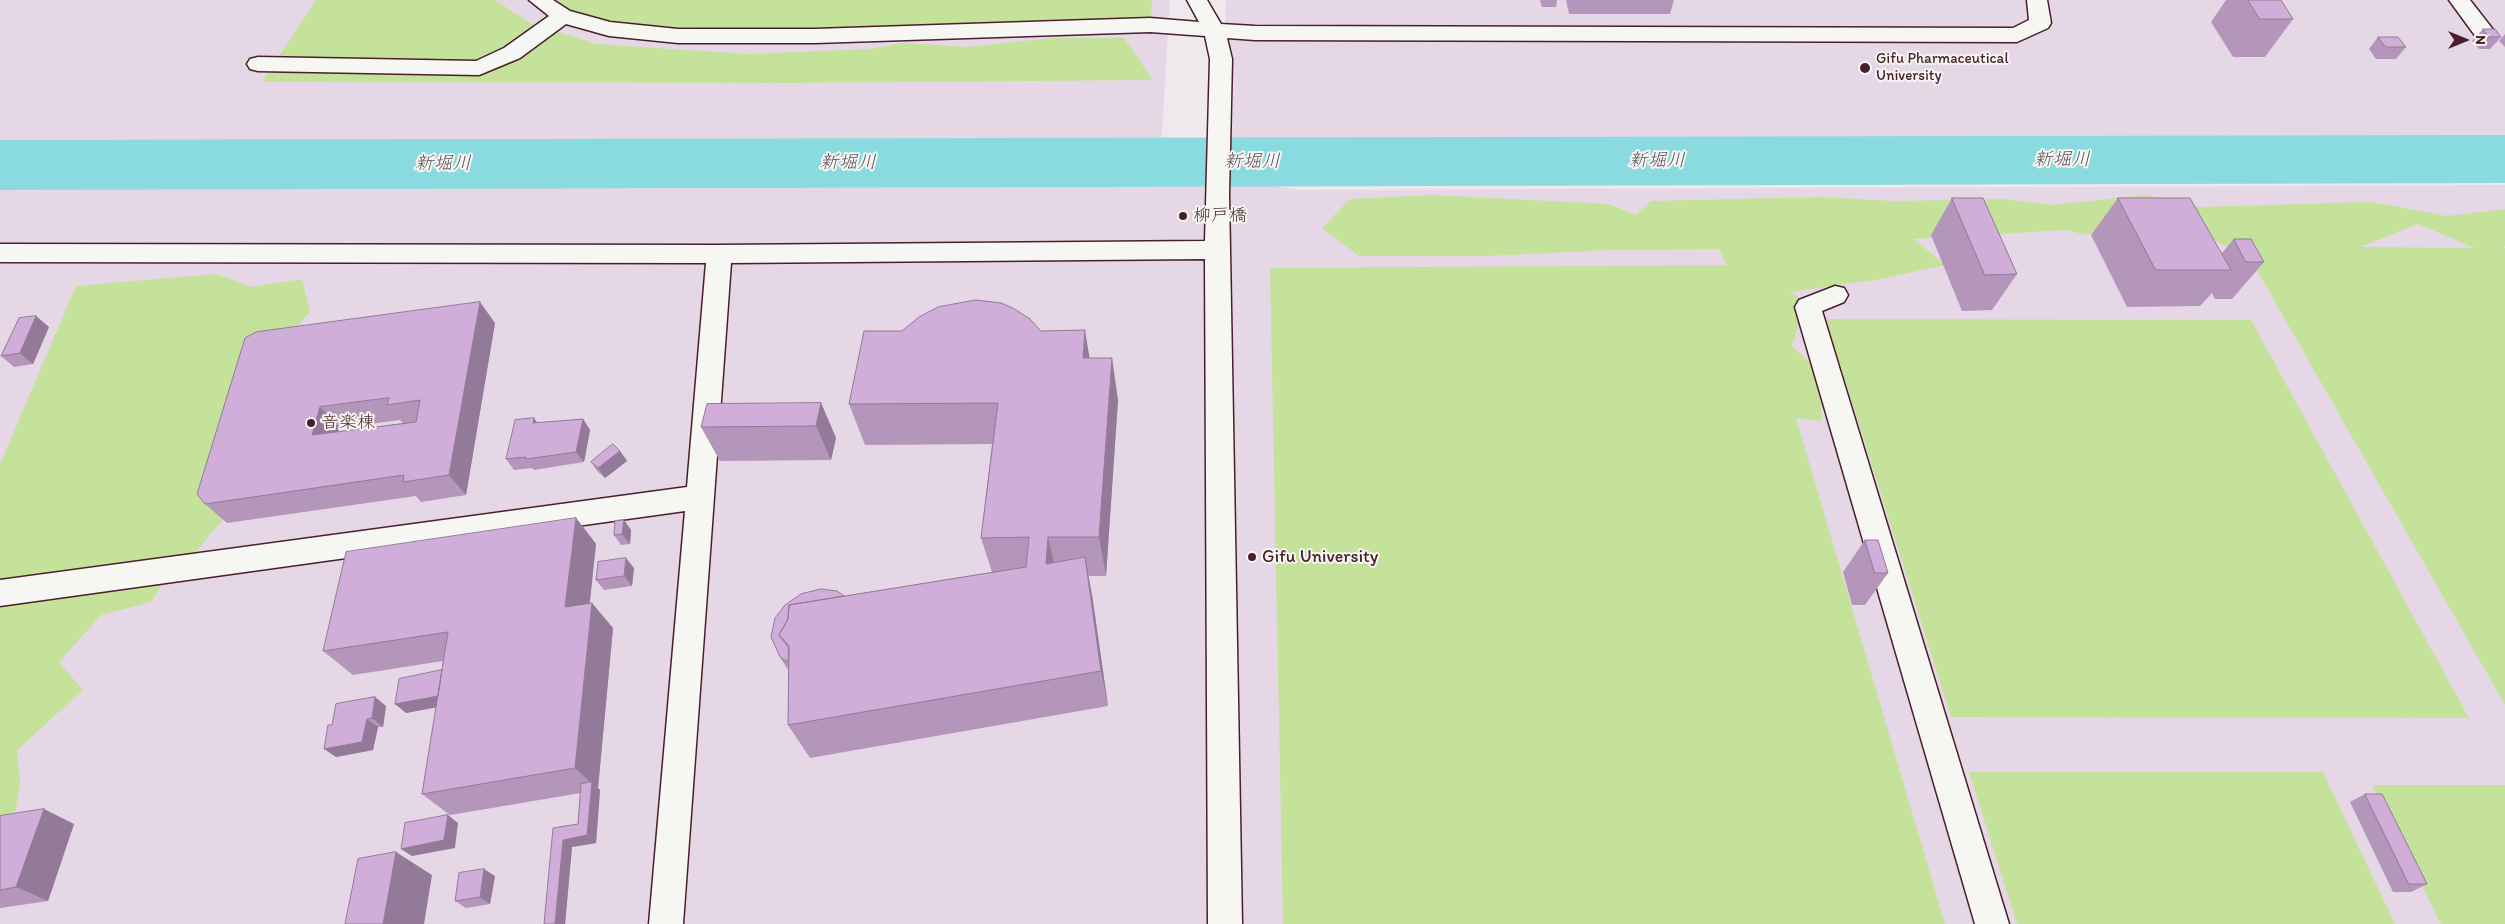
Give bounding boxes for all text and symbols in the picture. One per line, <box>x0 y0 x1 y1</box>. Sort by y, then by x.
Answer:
north arrow <box>2440 15 2490 65</box>
text: N <box>2472 35 2489 45</box>
place label: Gifu Pharmaceutical University <box>1876 50 2009 85</box>
marker: Gifu Pharmaceutical University <box>1858 61 1872 75</box>
water label: 新堀川 <box>2034 149 2090 171</box>
water label: 新堀川 <box>1629 150 1685 172</box>
water label: 新堀川 <box>1224 151 1280 173</box>
water label: 新堀川 <box>820 152 876 174</box>
water label: 新堀川 <box>415 153 471 175</box>
place label: 柳戸橋 <box>1193 205 1247 227</box>
marker: 柳戸橋 <box>1177 210 1189 222</box>
place label: 音楽棟 <box>321 412 375 434</box>
marker: 音楽棟 <box>305 417 317 429</box>
place label: Gifu University <box>1262 546 1378 568</box>
marker: Gifu University <box>1246 551 1258 563</box>

